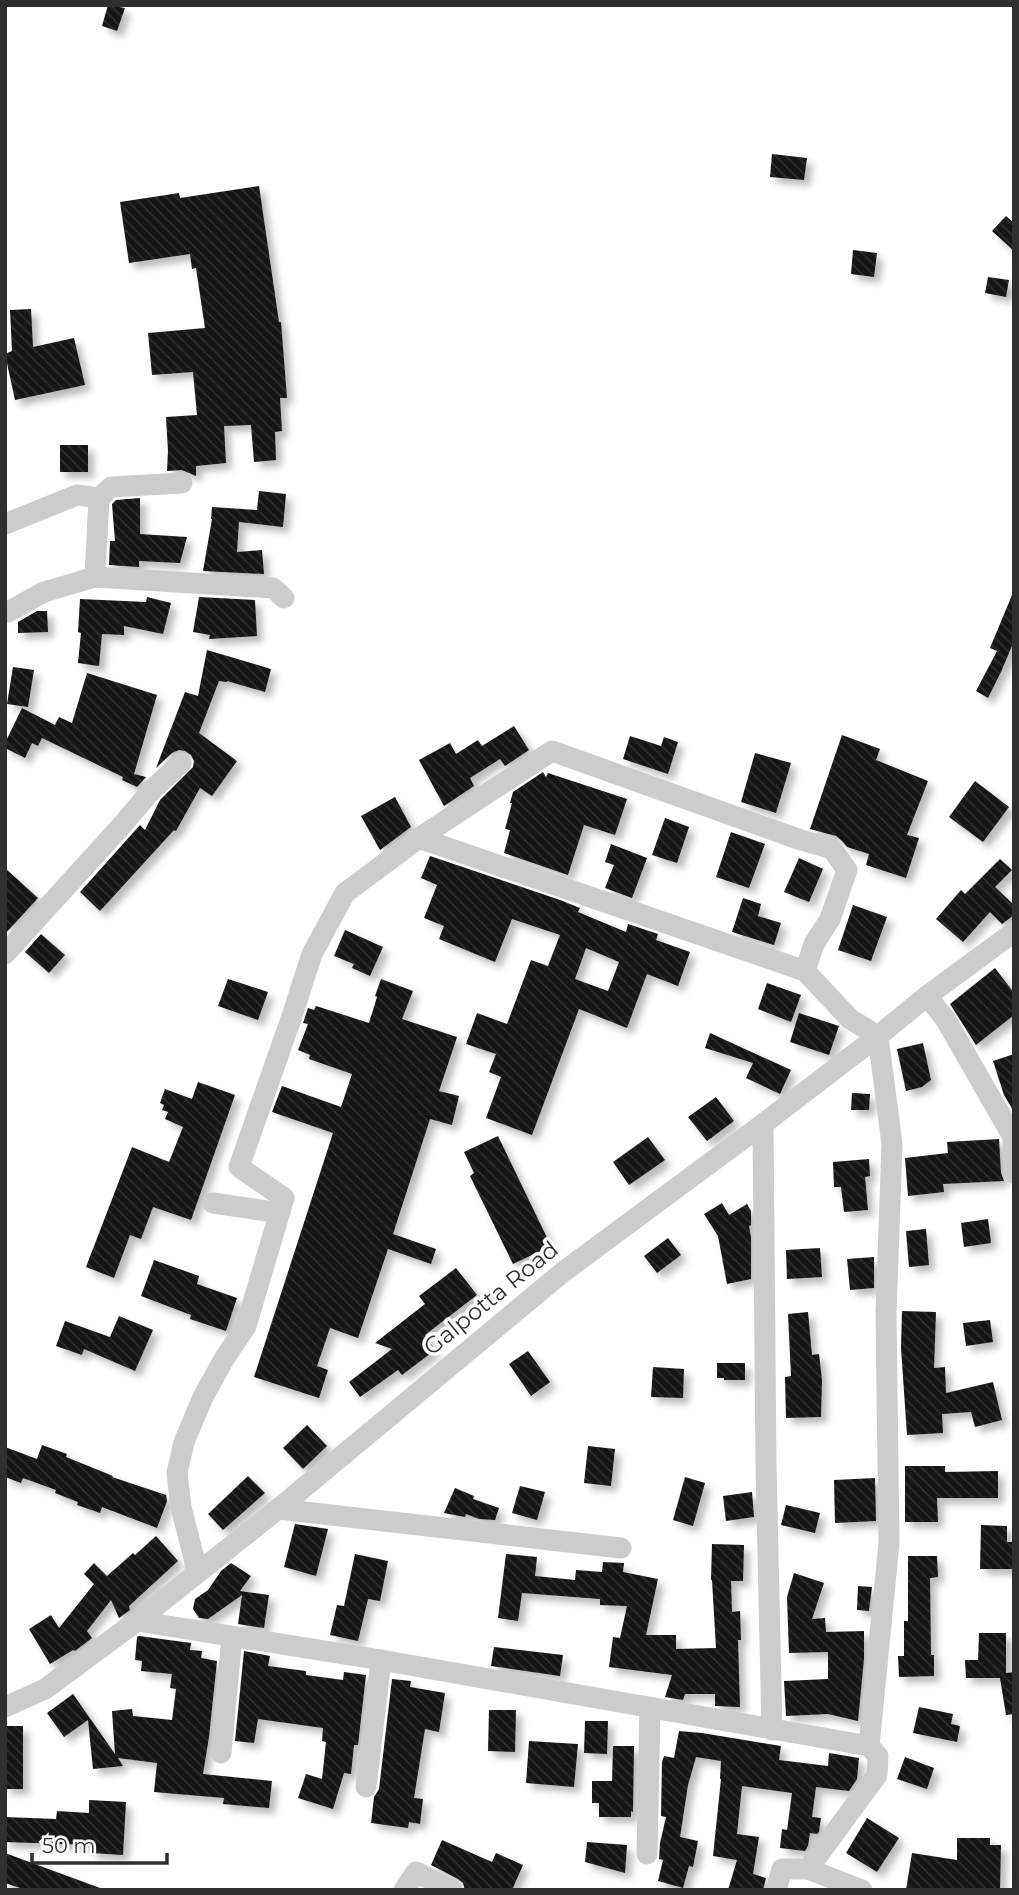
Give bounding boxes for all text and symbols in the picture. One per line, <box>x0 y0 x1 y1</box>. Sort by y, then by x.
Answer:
street label: Galpotta Road <box>418 1235 564 1361</box>
scale bar <box>32 1822 166 1866</box>
text: 50 m <box>42 1833 96 1858</box>

